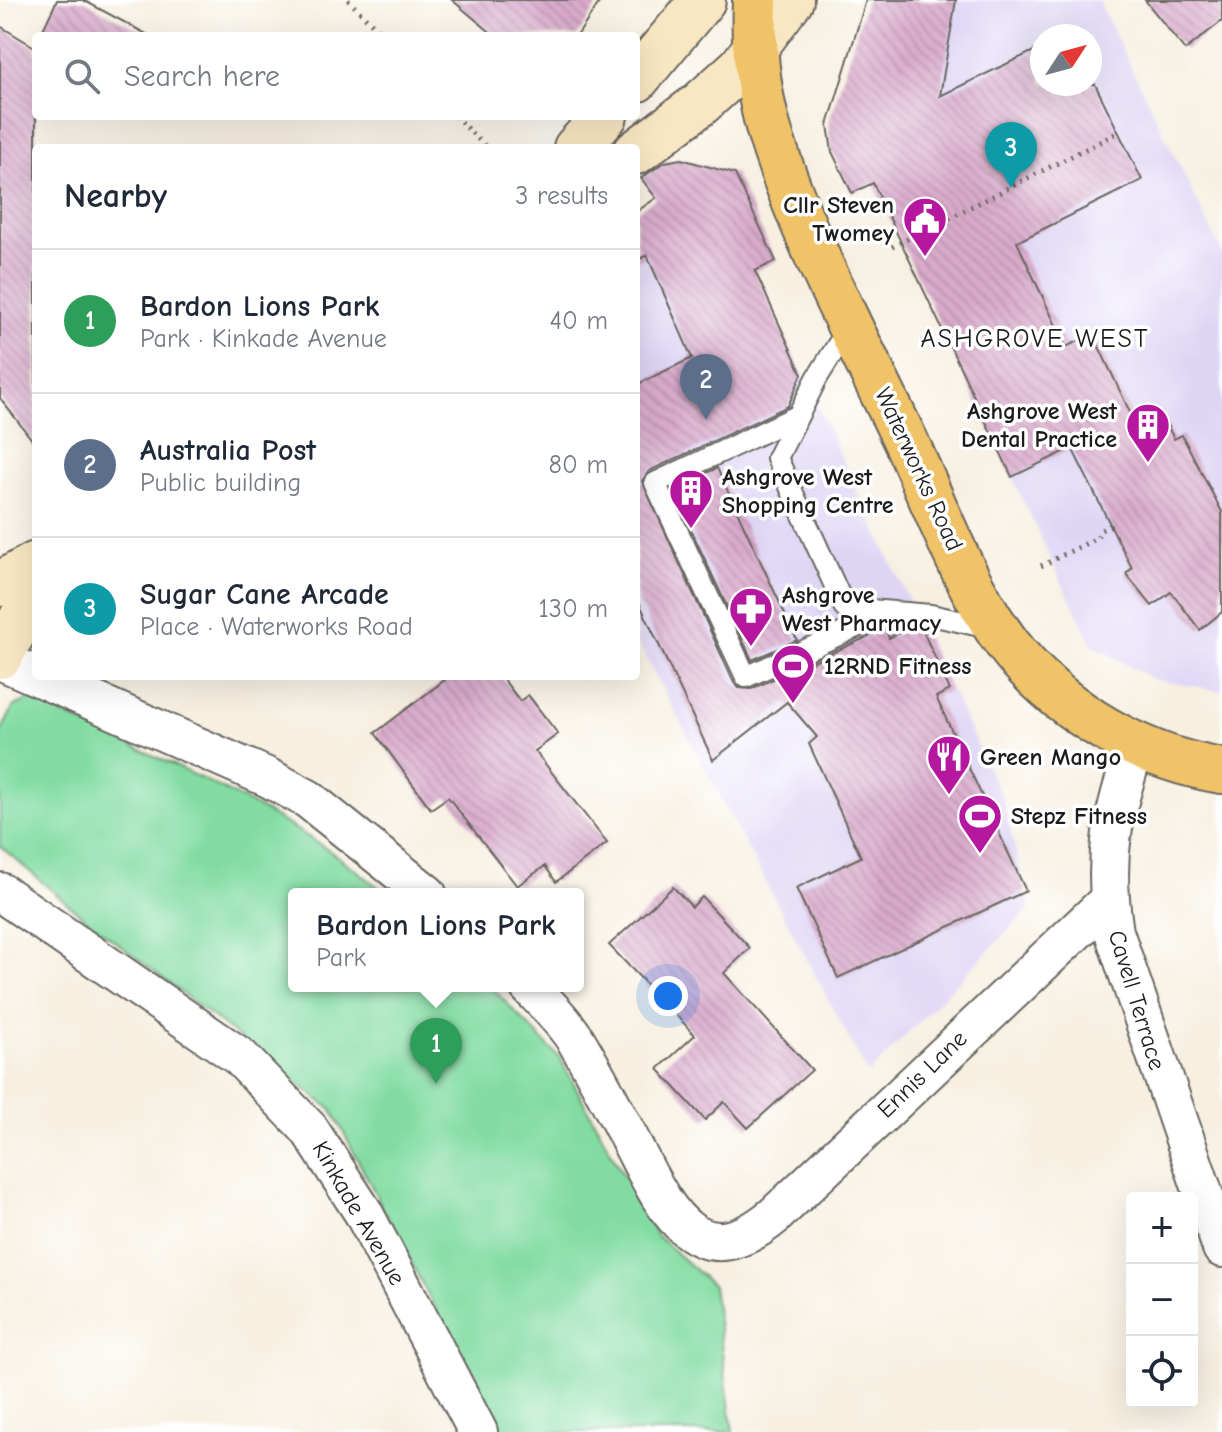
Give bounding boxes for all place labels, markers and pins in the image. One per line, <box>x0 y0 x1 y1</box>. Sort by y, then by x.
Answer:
pin: 3 <box>985 122 1037 188</box>
place label: Cllr Steven Twomey <box>783 191 894 247</box>
public building icon: Cllr Steven Twomey <box>901 195 949 258</box>
pin: 2 <box>680 354 732 420</box>
place label: Ashgrove West Dental Practice <box>961 397 1118 453</box>
building icon: Ashgrove West Dental Practice <box>1124 401 1172 464</box>
place label: Ashgrove West Shopping Centre <box>722 463 894 519</box>
building icon: Ashgrove West Shopping Centre <box>667 467 715 530</box>
place label: Ashgrove West Pharmacy <box>782 581 941 637</box>
pharmacy icon: Ashgrove West Pharmacy <box>727 585 775 648</box>
sports icon: 12RND Fitness <box>769 642 817 705</box>
place label: 12RND Fitness <box>824 652 971 680</box>
restaurant icon: Green Mango <box>925 733 973 796</box>
place label: Green Mango <box>980 743 1121 771</box>
sports icon: Stepz Fitness <box>956 792 1004 855</box>
place label: Stepz Fitness <box>1011 802 1147 830</box>
pin: 1 <box>410 1018 462 1084</box>

